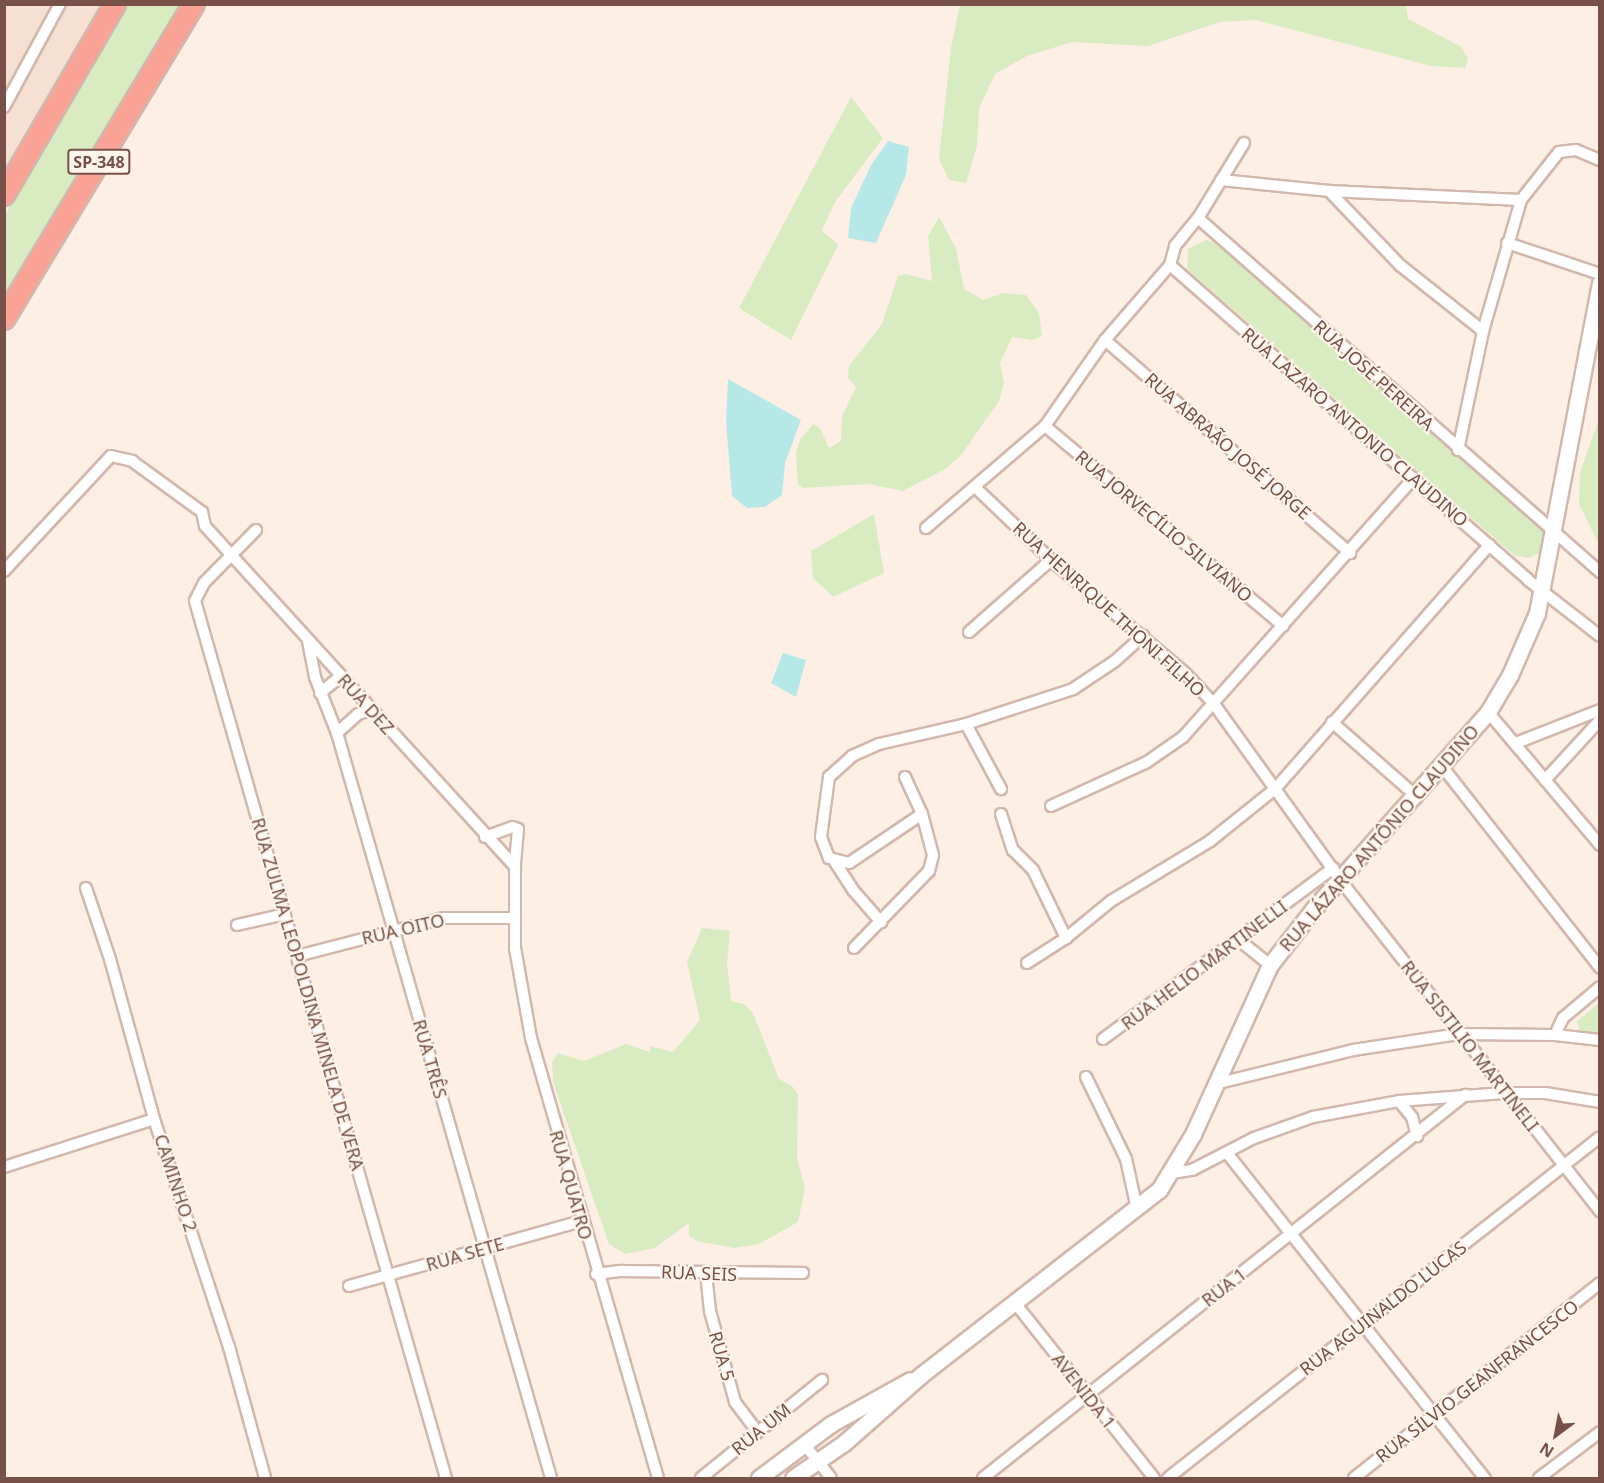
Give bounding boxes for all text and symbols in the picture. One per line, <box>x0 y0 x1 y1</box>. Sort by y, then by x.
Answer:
road number: SP-348 <box>66 149 132 175</box>
street label: RUA JOSÉ PEREIRA <box>1309 315 1439 435</box>
street label: RUA LAZARO ANTONIO CLAUDINO <box>1237 323 1473 531</box>
street label: RUA ABRAÃO JOSÉ JORGE <box>1141 368 1315 524</box>
street label: RUA JORVECÍLIO SILVIANO <box>1071 446 1257 606</box>
street label: RUA HENRIQUE THONI FILHO <box>1009 517 1209 701</box>
street label: RUA DEZ <box>333 669 399 739</box>
street label: RUA LÁZARO ANTÔNIO CLAUDINO <box>1275 720 1483 956</box>
street label: RUA ZULMA LEOPOLDINA MINELA DE VERA <box>247 815 369 1173</box>
street label: RUA HELIO MARTINELLI <box>1117 896 1291 1034</box>
street label: RUA OITO <box>360 909 446 949</box>
street label: RUA SISTILIO MARTINELI <box>1397 956 1543 1136</box>
street label: RUA TRÊS <box>408 1017 452 1101</box>
street label: RUA QUATRO <box>545 1128 597 1242</box>
street label: CAMINHO 2 <box>150 1131 202 1235</box>
street label: RUA SETE <box>423 1233 507 1275</box>
street label: RUA AGUINALDO LUCAS <box>1295 1236 1471 1380</box>
street label: RUA SEIS <box>661 1261 737 1285</box>
street label: RUA 1 <box>1197 1263 1251 1311</box>
street label: RUA SÍLVIO GEANFRANCESCO <box>1371 1295 1583 1467</box>
street label: RUA 5 <box>705 1329 739 1383</box>
street label: AVENIDA 1 <box>1048 1349 1120 1433</box>
street label: RUA UM <box>727 1399 795 1459</box>
north arrow <box>1526 1405 1586 1465</box>

